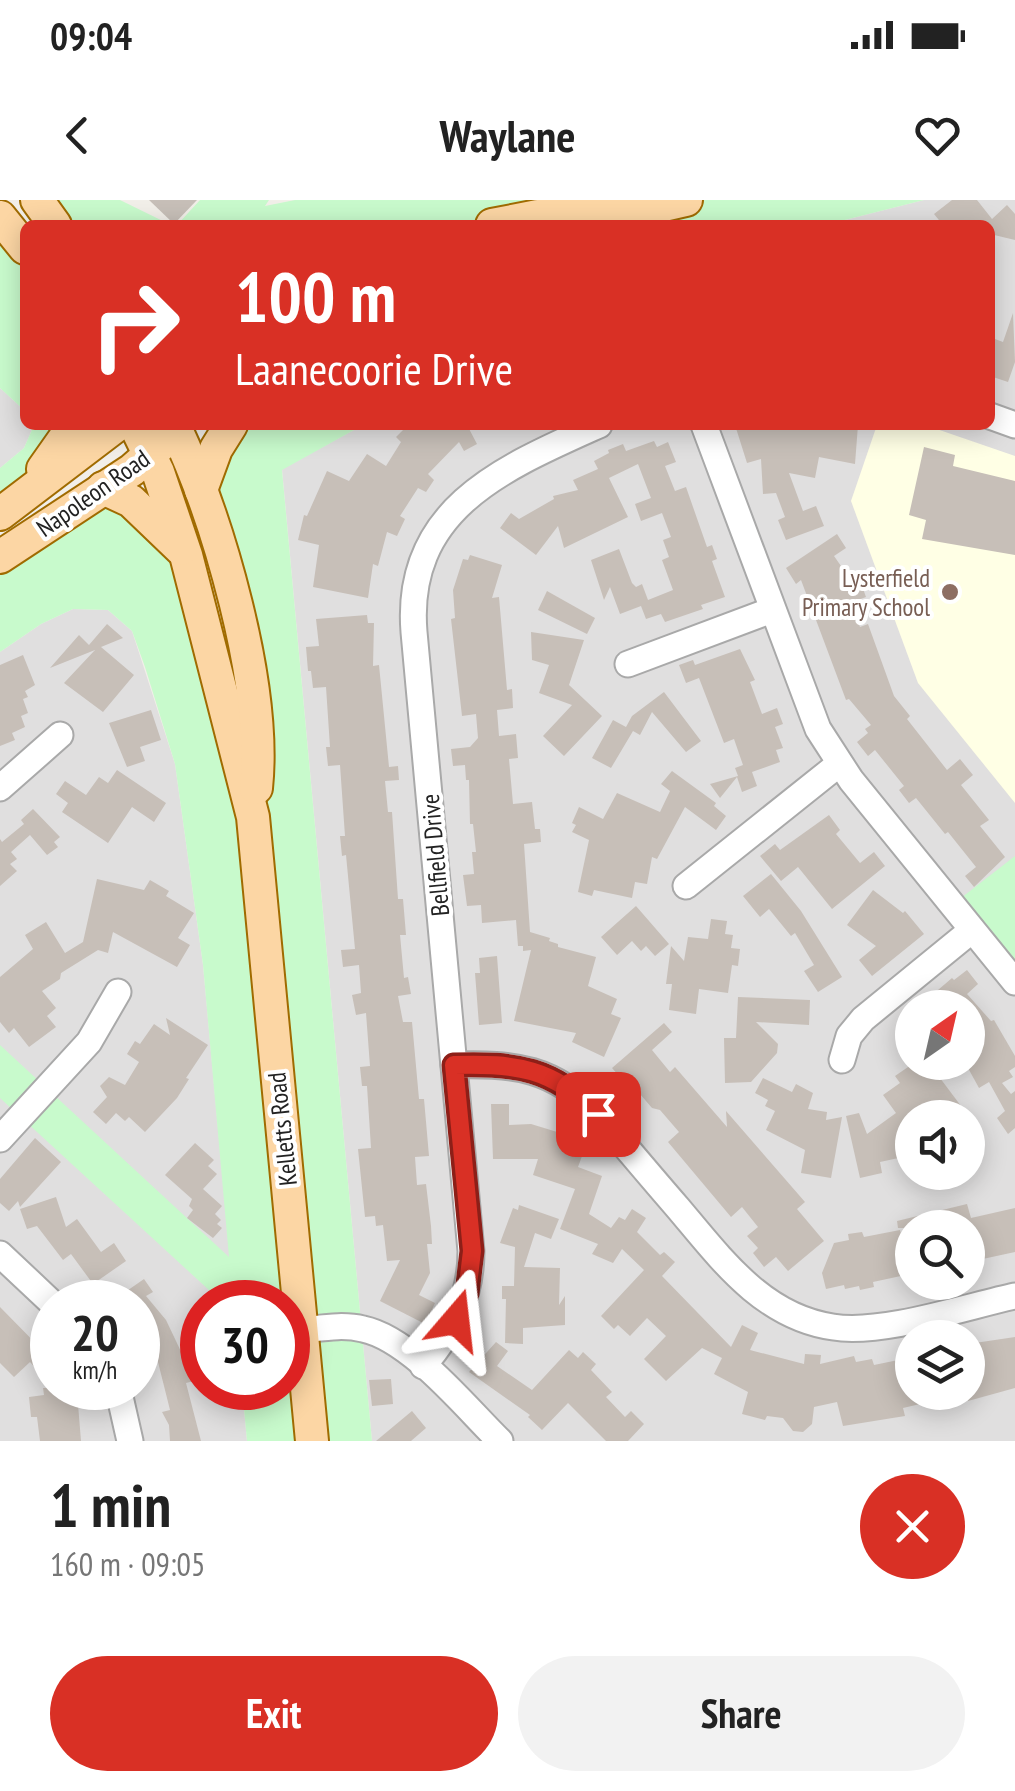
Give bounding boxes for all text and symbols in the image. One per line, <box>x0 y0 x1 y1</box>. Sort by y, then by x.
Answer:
text: 09:04 <box>50 11 132 60</box>
text: Waylane <box>440 106 576 164</box>
icon: back <box>50 108 105 163</box>
icon: heart <box>910 108 965 163</box>
text: 100 m <box>235 251 396 341</box>
icon: right <box>70 260 200 390</box>
text: Laanecoorie Drive <box>235 339 513 397</box>
street label: Napoleon Road <box>30 442 156 544</box>
place label: Lysterfield Primary School <box>802 562 930 623</box>
marker: Lysterfield Primary School <box>939 581 961 603</box>
street label: Bellfield Drive <box>414 793 456 917</box>
north arrow <box>895 990 985 1080</box>
map controls <box>895 990 985 1410</box>
street label: Kelletts Road <box>260 1071 304 1187</box>
pin <box>556 1072 641 1157</box>
icon: arrive <box>571 1087 626 1142</box>
button: sound <box>895 1100 985 1190</box>
button: search <box>895 1210 985 1300</box>
position arrow <box>404 1268 508 1372</box>
speed limit sign: 30 <box>180 1280 310 1410</box>
text: 20 <box>71 1300 119 1365</box>
button: layers <box>895 1320 985 1410</box>
text: km/h <box>73 1354 117 1386</box>
text: 1 min <box>50 1466 171 1544</box>
button: close <box>860 1474 965 1579</box>
text: 160 m · 09:05 <box>50 1543 205 1585</box>
button: Exit <box>50 1656 498 1771</box>
button: Share <box>518 1656 965 1771</box>

